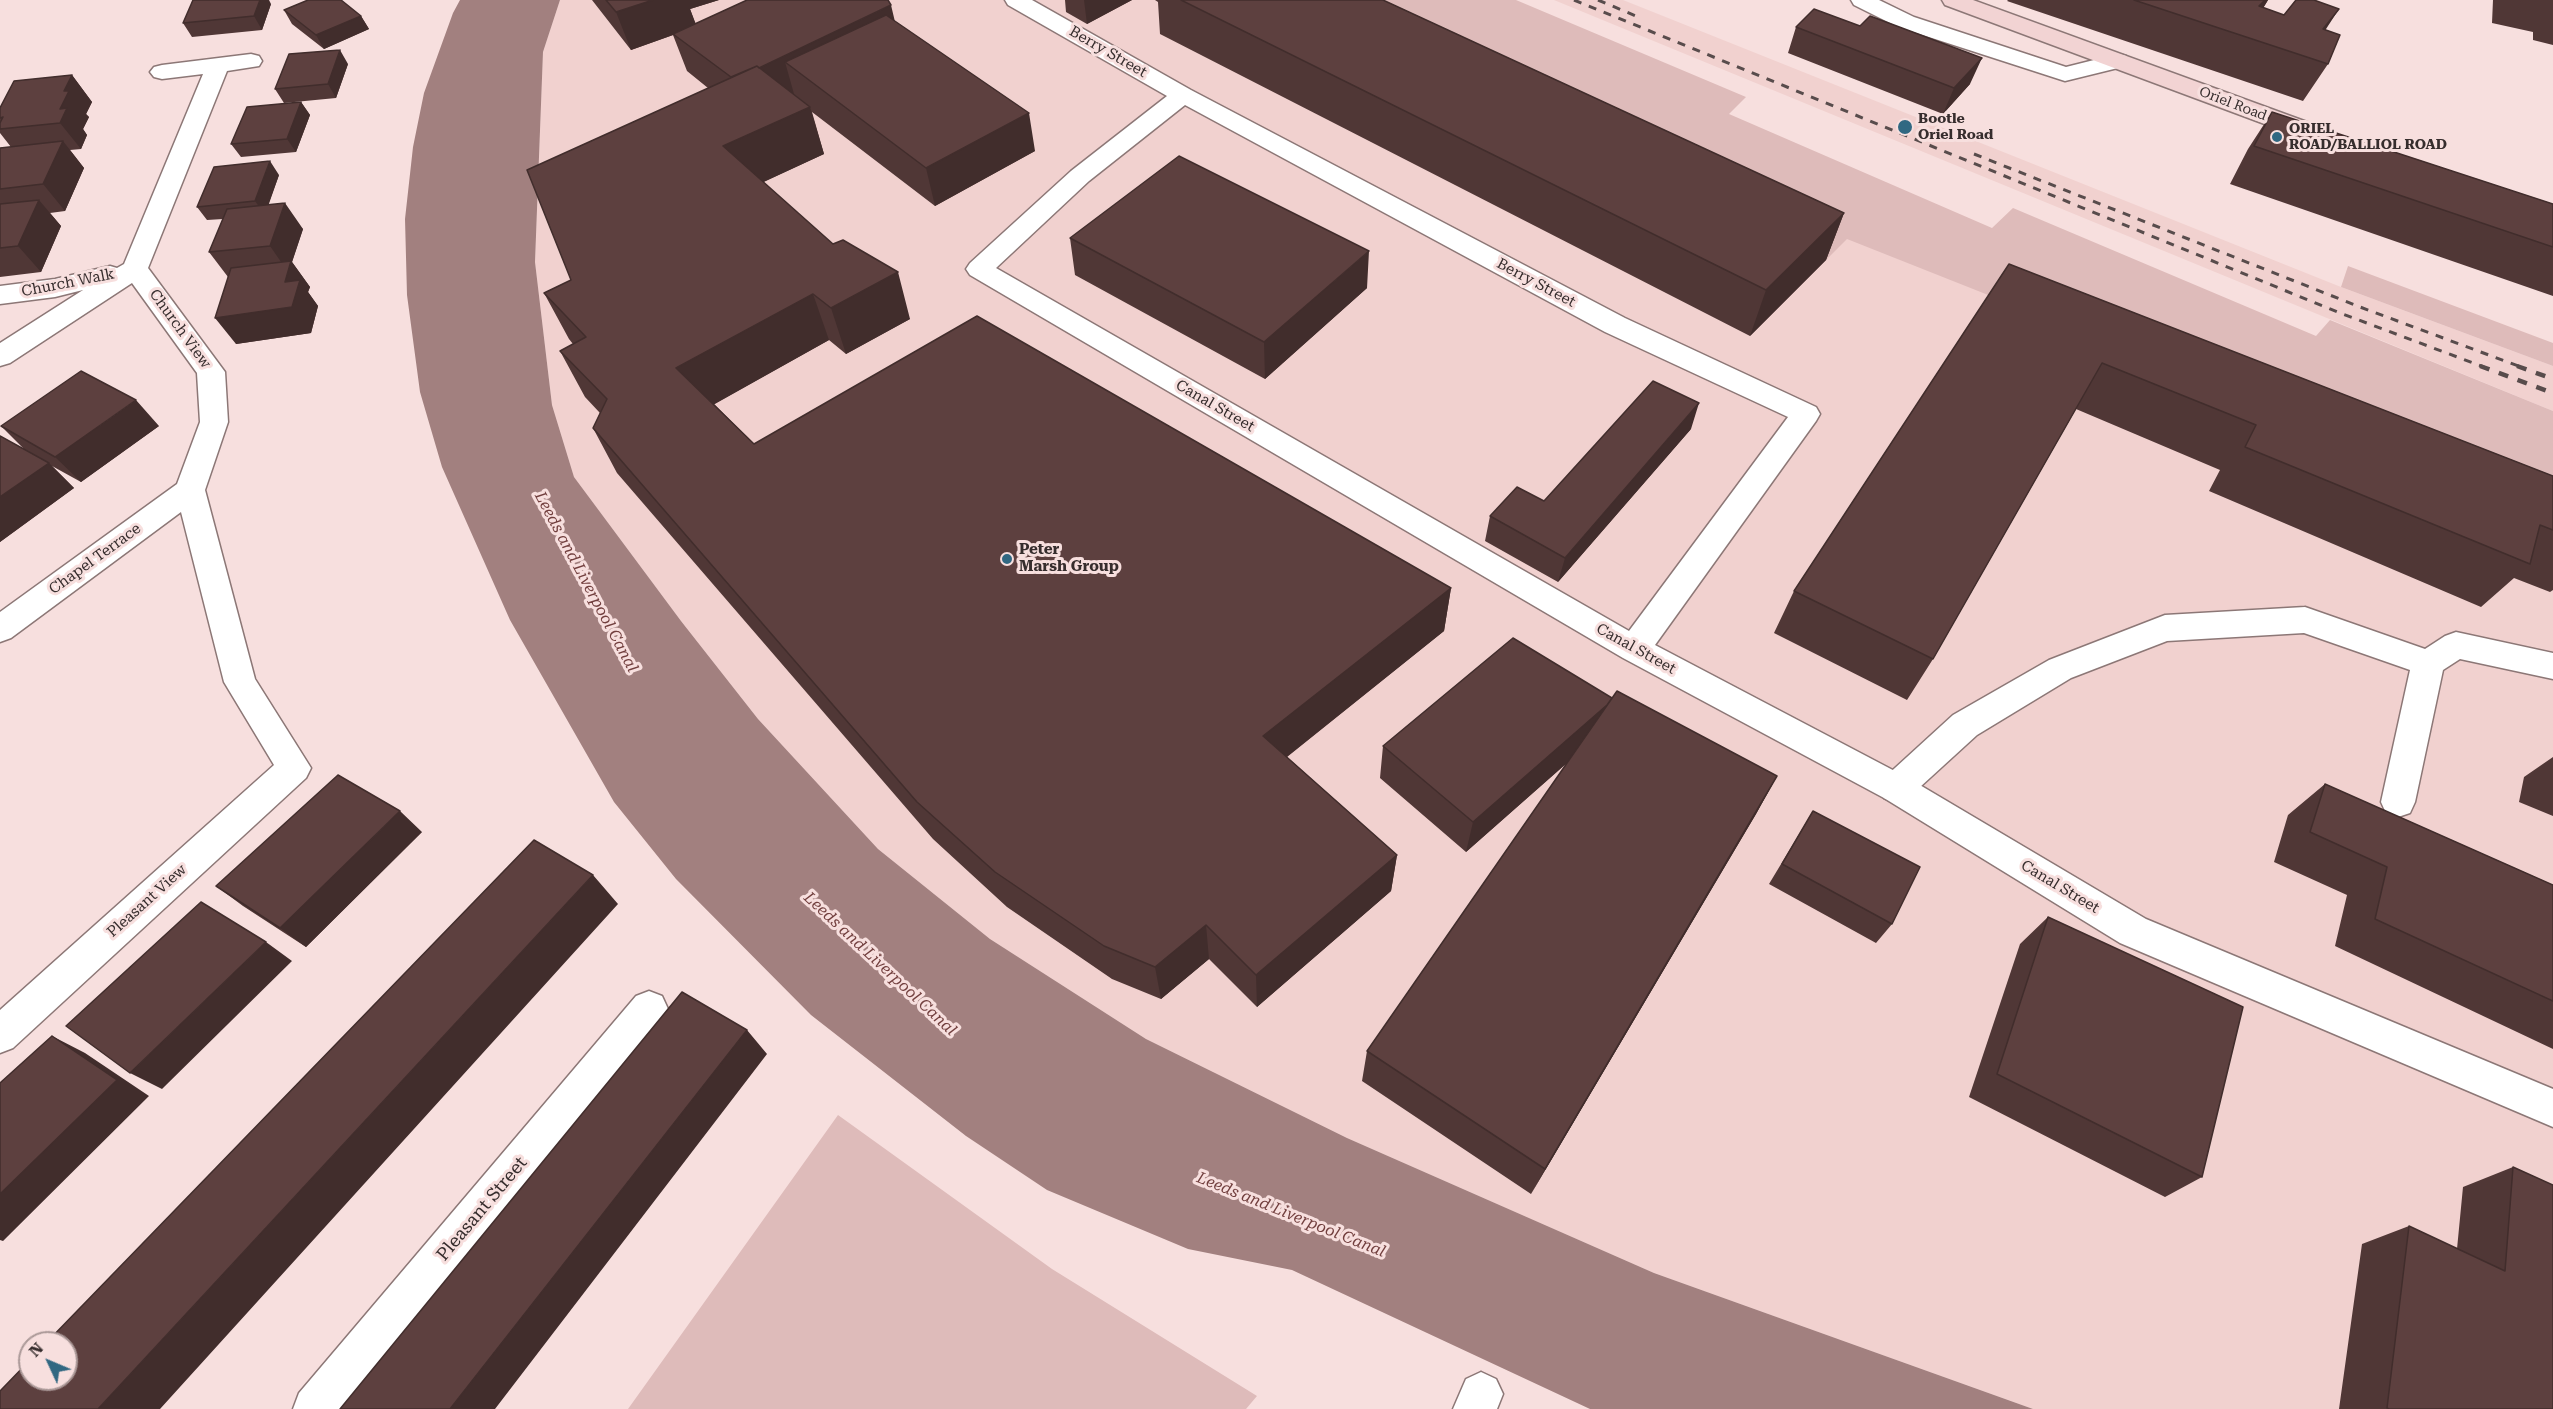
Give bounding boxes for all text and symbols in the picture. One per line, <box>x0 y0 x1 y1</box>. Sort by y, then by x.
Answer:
street label: Berry Street <box>1066 23 1150 81</box>
street label: Oriel Road <box>2197 83 2269 125</box>
place label: Bootle Oriel Road <box>1918 111 1993 144</box>
marker: Bootle Oriel Road <box>1896 118 1914 136</box>
place label: ORIEL ROAD/BALLIOL ROAD <box>2289 121 2447 154</box>
marker: ORIEL ROAD/BALLIOL ROAD <box>2270 130 2284 144</box>
street label: Berry Street <box>1494 255 1578 311</box>
street label: Church Walk <box>20 265 116 301</box>
street label: Church View <box>145 286 215 372</box>
street label: Canal Street <box>1172 376 1258 436</box>
water label: Leeds and Liverpool Canal <box>530 488 642 676</box>
street label: Chapel Terrace <box>46 520 144 598</box>
place label: Peter Marsh Group <box>1019 541 1119 576</box>
marker: Peter Marsh Group <box>1000 552 1014 566</box>
street label: Canal Street <box>1593 620 1679 678</box>
street label: Canal Street <box>2018 857 2102 917</box>
street label: Pleasant View <box>104 861 190 941</box>
water label: Leeds and Liverpool Canal <box>800 888 960 1040</box>
street label: Pleasant Street <box>432 1153 532 1265</box>
water label: Leeds and Liverpool Canal <box>1194 1168 1388 1262</box>
north arrow <box>18 1331 78 1391</box>
text: N <box>25 1339 47 1361</box>

